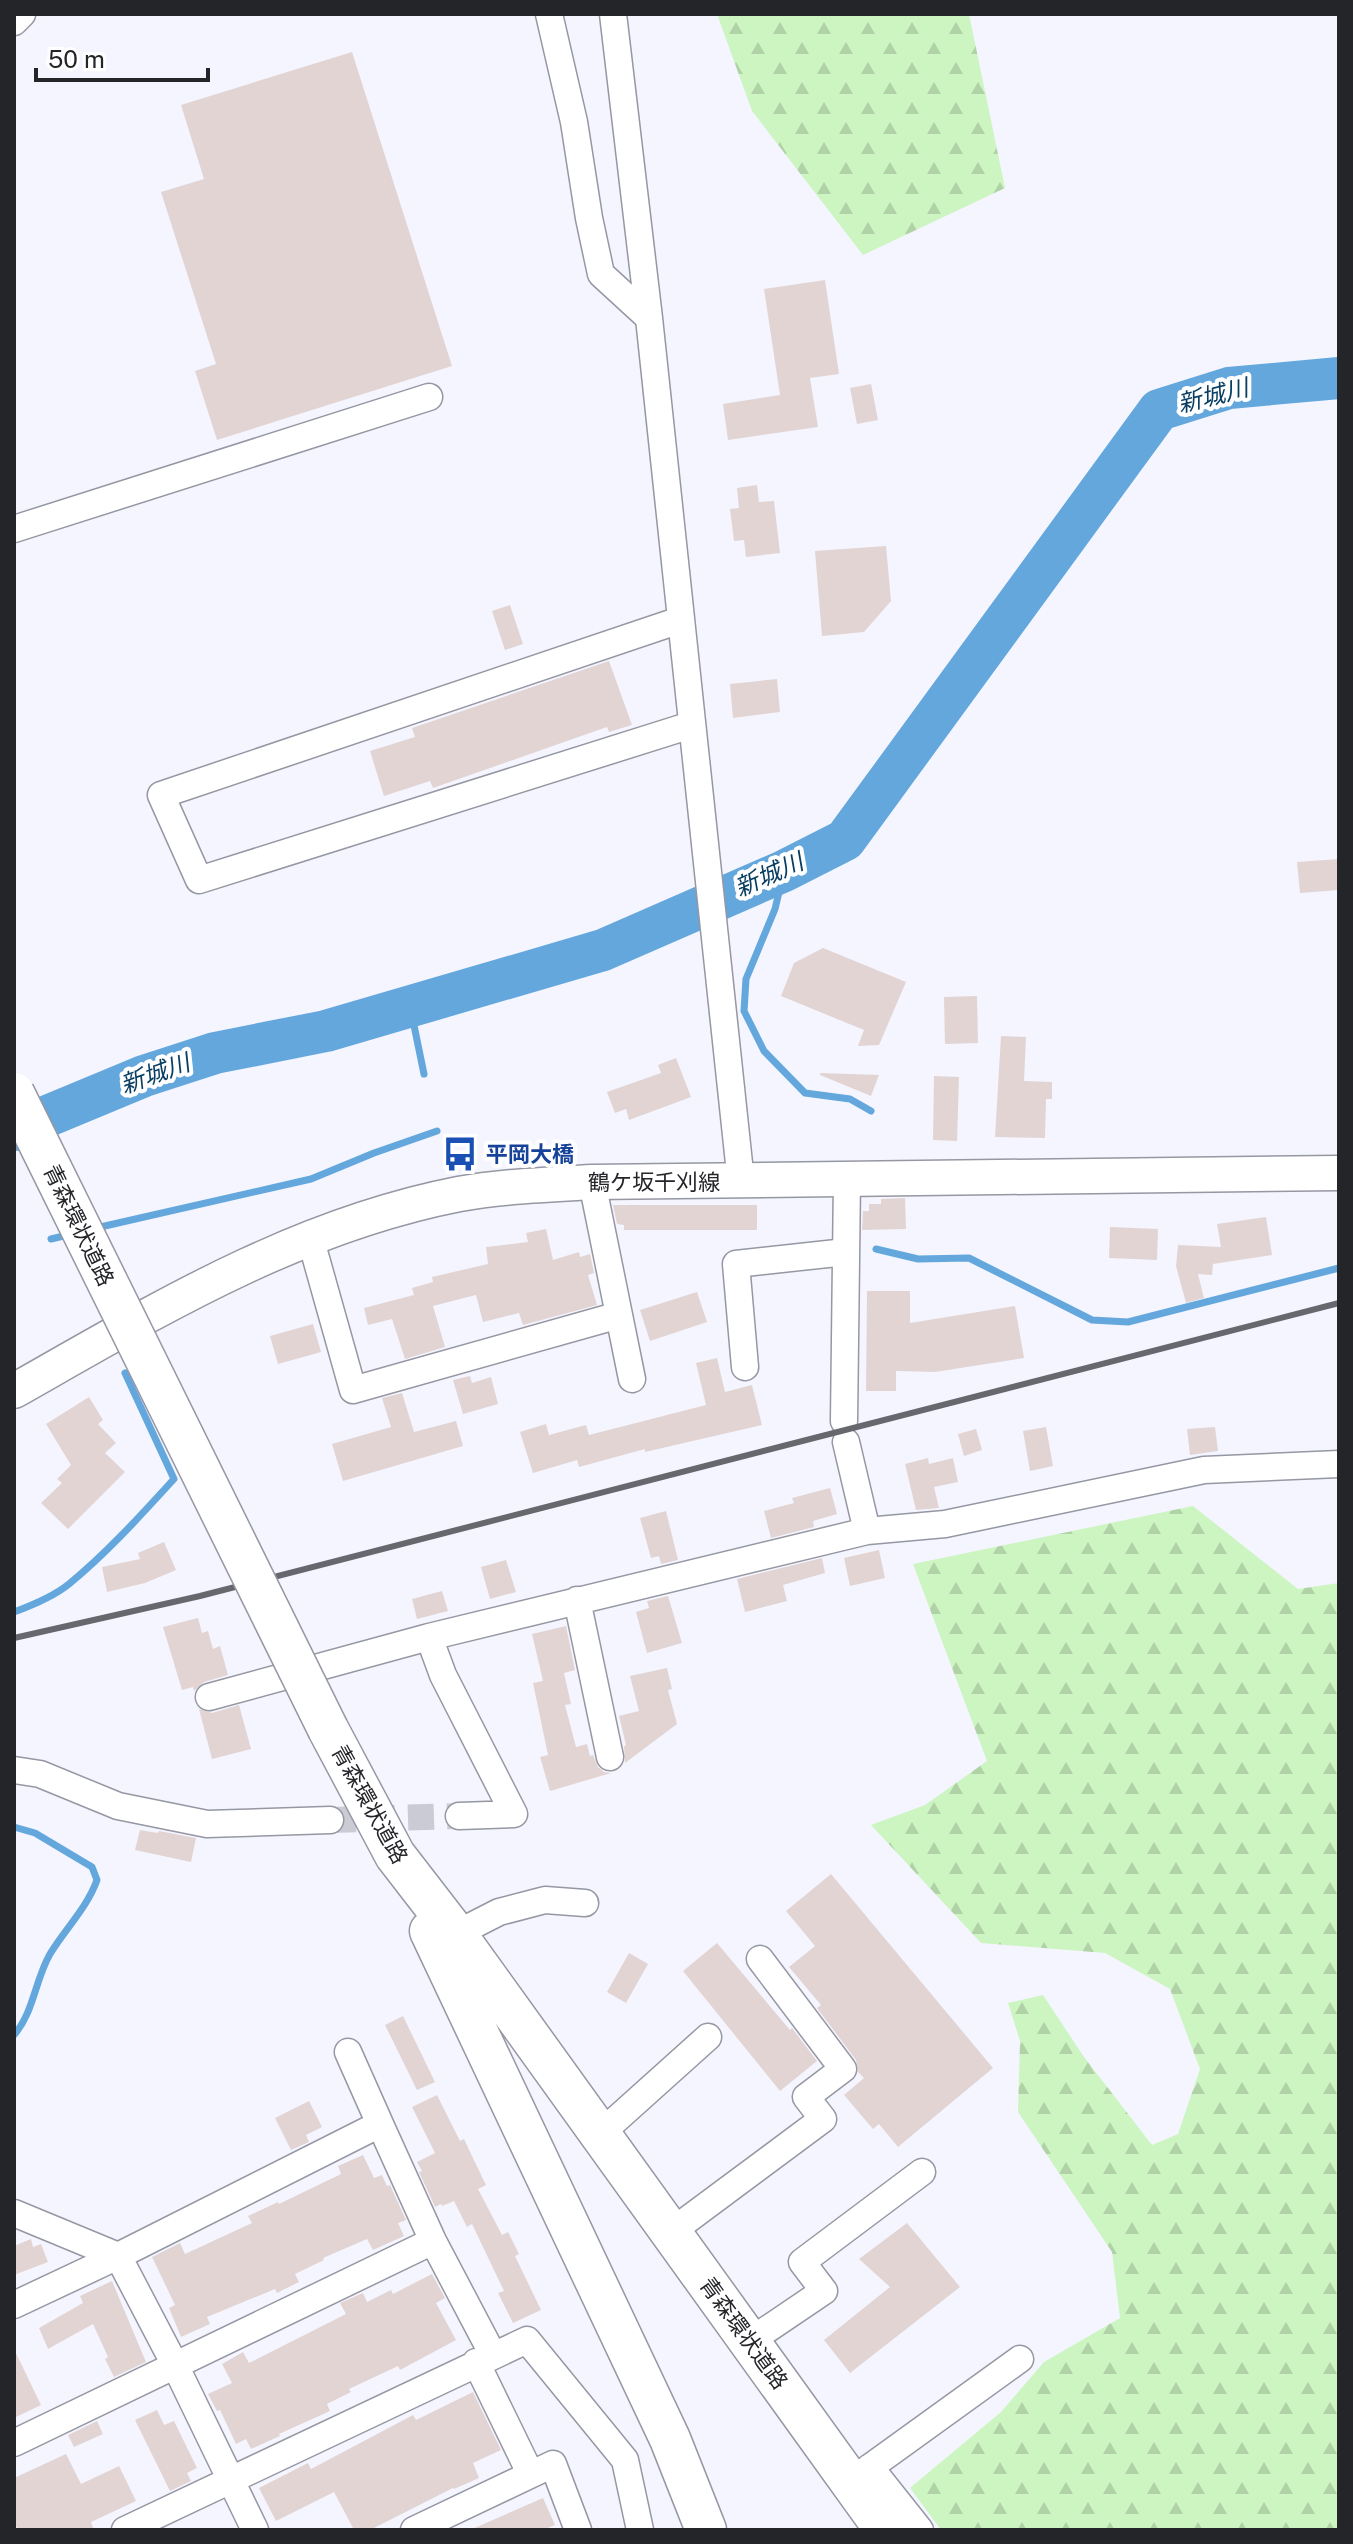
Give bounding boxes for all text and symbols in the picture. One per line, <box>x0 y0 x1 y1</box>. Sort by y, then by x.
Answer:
scale bar <box>36 32 208 82</box>
text: 50 m <box>48 45 105 73</box>
water label: 新城川 <box>1174 372 1254 417</box>
water label: 新城川 <box>730 845 810 902</box>
water label: 新城川 <box>116 1047 196 1099</box>
bus stop icon: 平岡大橋 <box>441 1135 479 1173</box>
place label: 平岡大橋 <box>486 1141 574 1167</box>
street label: 青森環状道路 <box>38 1160 120 1290</box>
street label: 鶴ケ坂千刈線 <box>588 1169 720 1195</box>
street label: 青森環状道路 <box>327 1740 413 1868</box>
street label: 青森環状道路 <box>695 2272 793 2394</box>

